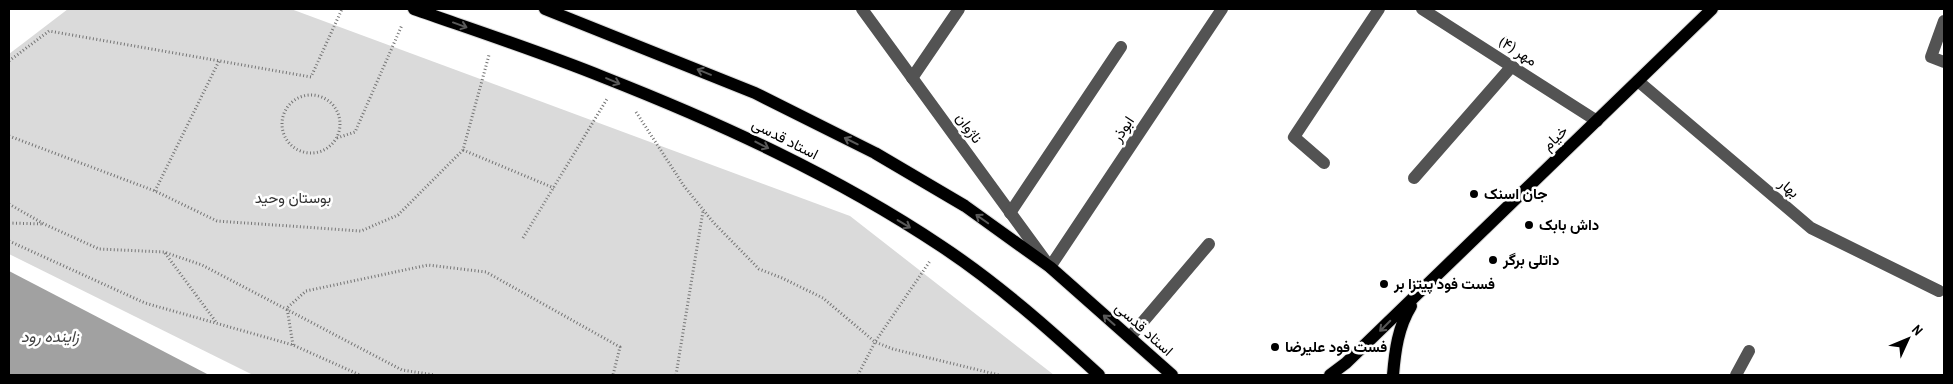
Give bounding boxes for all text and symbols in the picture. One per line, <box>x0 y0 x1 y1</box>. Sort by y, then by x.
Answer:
one-way arrow <box>452 21 467 30</box>
street label: مهر (۴) <box>1495 30 1541 71</box>
one-way arrow <box>697 67 712 77</box>
one-way arrow <box>605 76 620 86</box>
street label: ناژوان <box>951 108 988 147</box>
street label: ابوذر <box>1106 112 1139 147</box>
street label: استاد قدسی <box>748 113 822 164</box>
street label: خیام <box>1537 120 1572 155</box>
one-way arrow <box>844 136 859 146</box>
one-way arrow <box>754 141 769 150</box>
street label: بهار <box>1774 172 1804 202</box>
place label: جان اسنک <box>1484 183 1547 204</box>
park label: بوستان وحید <box>255 187 331 208</box>
marker: جان اسنک <box>1468 188 1480 200</box>
one-way arrow <box>976 213 990 224</box>
place label: داش بابک <box>1539 214 1599 235</box>
one-way arrow <box>897 219 911 229</box>
marker: داش بابک <box>1523 219 1535 231</box>
place label: داتلی برگر <box>1502 249 1559 270</box>
marker: داتلی برگر <box>1487 254 1499 266</box>
place label: فست فود پیتزا بر <box>1393 273 1495 294</box>
marker: فست فود پیتزا بر <box>1378 278 1390 290</box>
street label: استاد قدسی <box>1111 297 1178 361</box>
one-way arrow <box>1103 314 1116 325</box>
north arrow <box>1883 314 1933 364</box>
one-way arrow <box>1378 320 1391 332</box>
text: N <box>1908 321 1927 339</box>
water label: زاینده رود <box>21 325 81 347</box>
place label: فست فود علیرضا <box>1285 336 1387 357</box>
marker: فست فود علیرضا <box>1269 341 1281 353</box>

